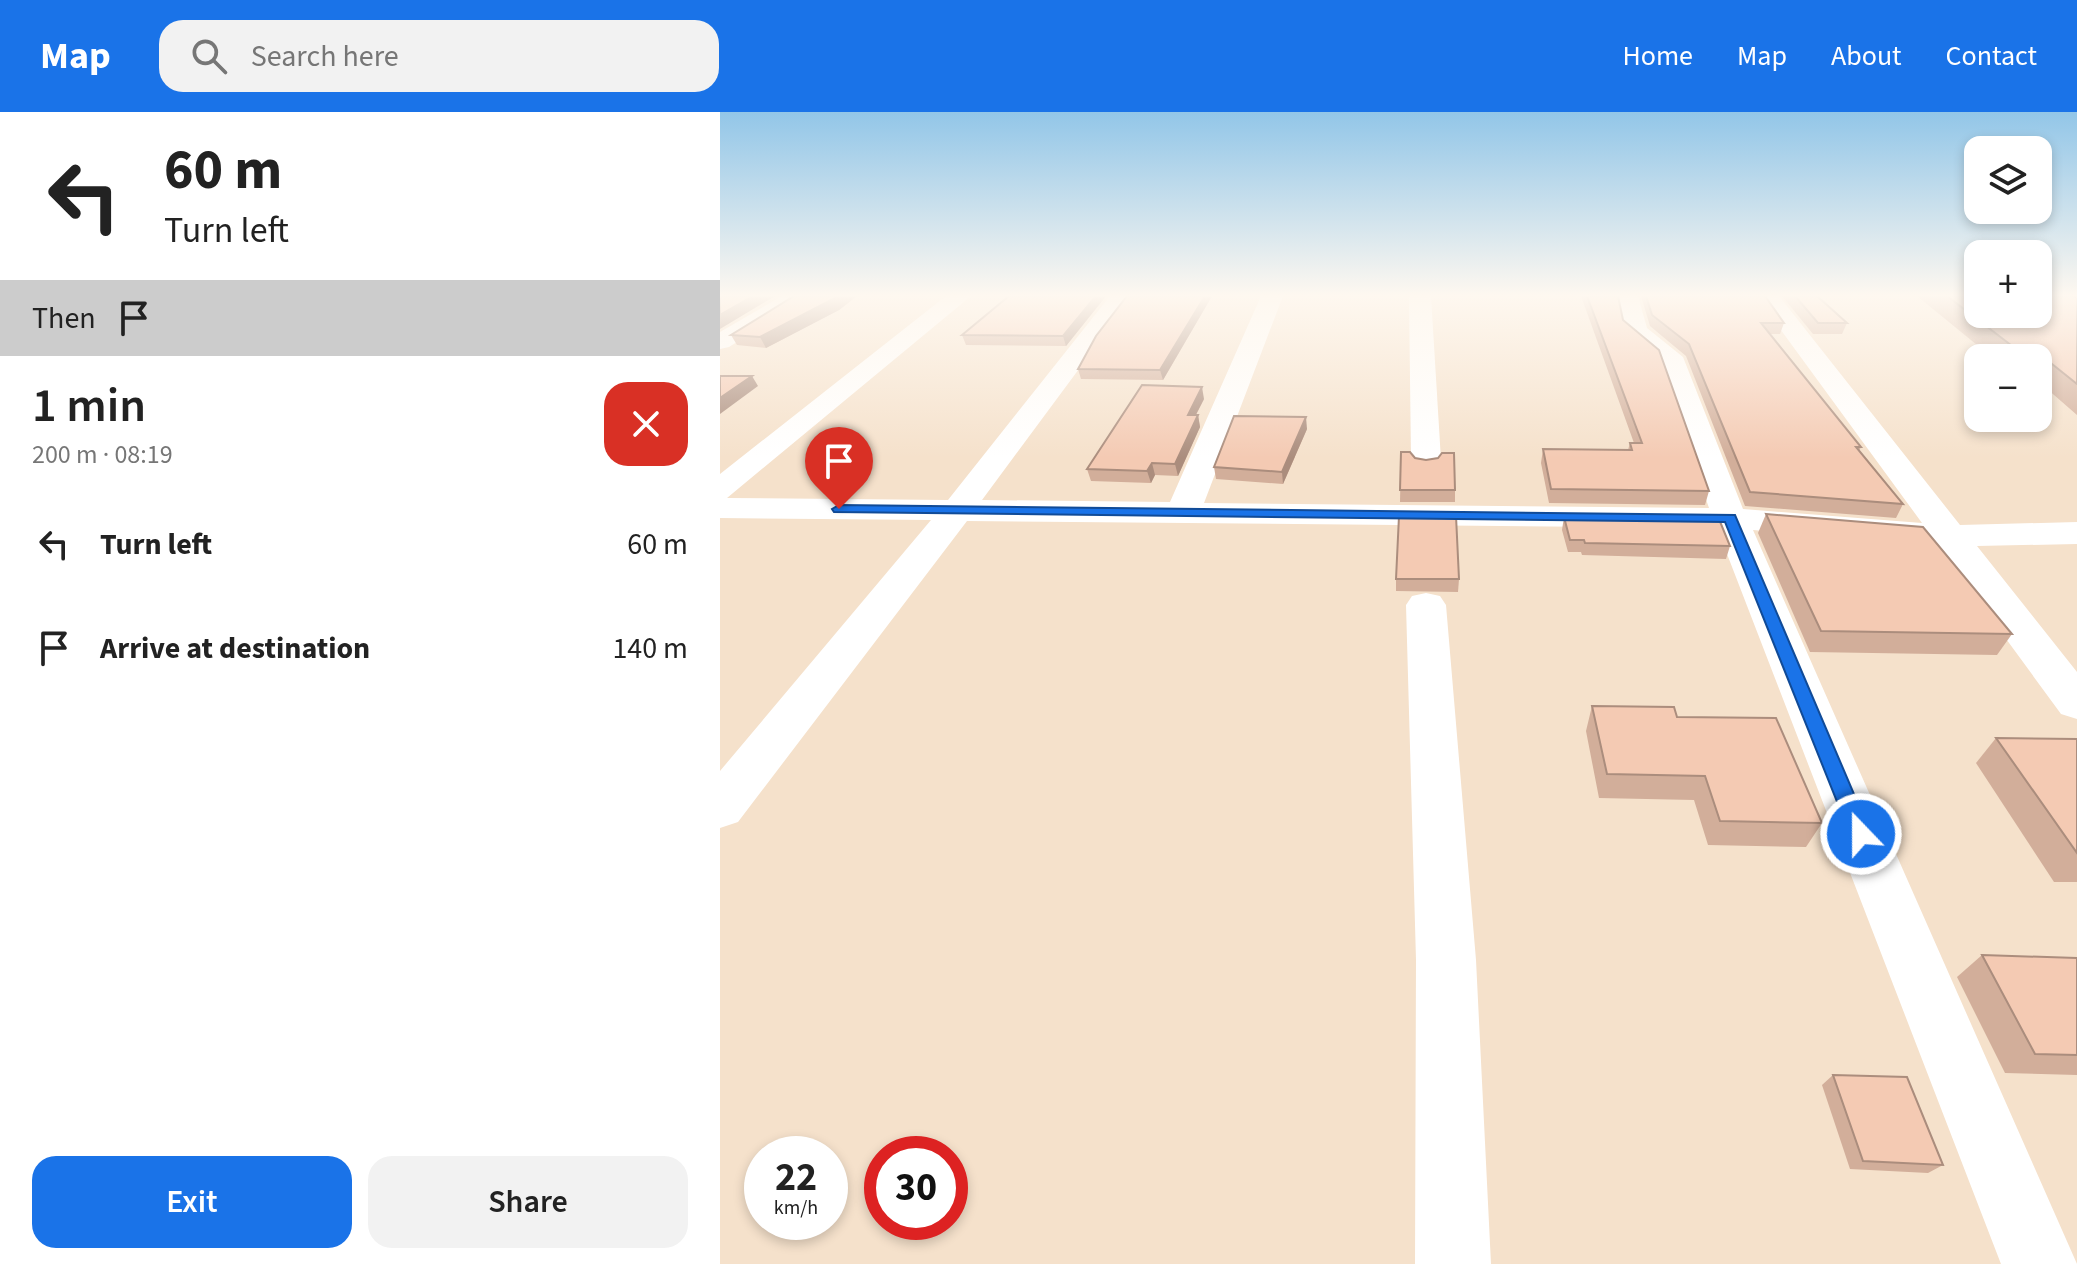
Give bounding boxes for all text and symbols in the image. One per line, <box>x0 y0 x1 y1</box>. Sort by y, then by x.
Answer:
search box <box>159 20 719 92</box>
text: Map <box>40 29 111 83</box>
icon: search <box>187 34 231 78</box>
text: Search here <box>251 35 399 78</box>
text: Home <box>1622 36 1693 76</box>
text: Map <box>1737 36 1787 76</box>
text: About <box>1831 36 1902 76</box>
text: Contact <box>1946 36 2037 76</box>
text: 60 m <box>164 131 282 210</box>
map controls <box>1964 136 2052 432</box>
button: layers <box>1964 136 2052 224</box>
icon: left <box>32 144 136 248</box>
text: Turn left <box>164 205 289 256</box>
button: + <box>1964 240 2052 328</box>
icon: arrive <box>112 296 156 340</box>
text: Then <box>32 297 96 340</box>
button: − <box>1964 344 2052 432</box>
text: 1 min <box>32 372 146 440</box>
button: close <box>604 382 688 466</box>
pin <box>805 427 873 509</box>
text: 200 m · 08:19 <box>32 436 173 473</box>
icon: arrive <box>817 439 861 483</box>
icon: left <box>32 522 76 566</box>
text: Turn left <box>100 523 212 566</box>
text: 60 m <box>627 523 688 566</box>
icon: arrive <box>32 626 76 670</box>
text: Arrive at destination <box>100 627 370 670</box>
text: 140 m <box>612 627 688 670</box>
position arrow <box>1819 792 1903 876</box>
speed limit sign: 30 <box>864 1136 968 1240</box>
text: 22 <box>775 1149 817 1206</box>
button: Exit <box>32 1156 352 1248</box>
button: Share <box>368 1156 688 1248</box>
text: km/h <box>774 1194 818 1222</box>

